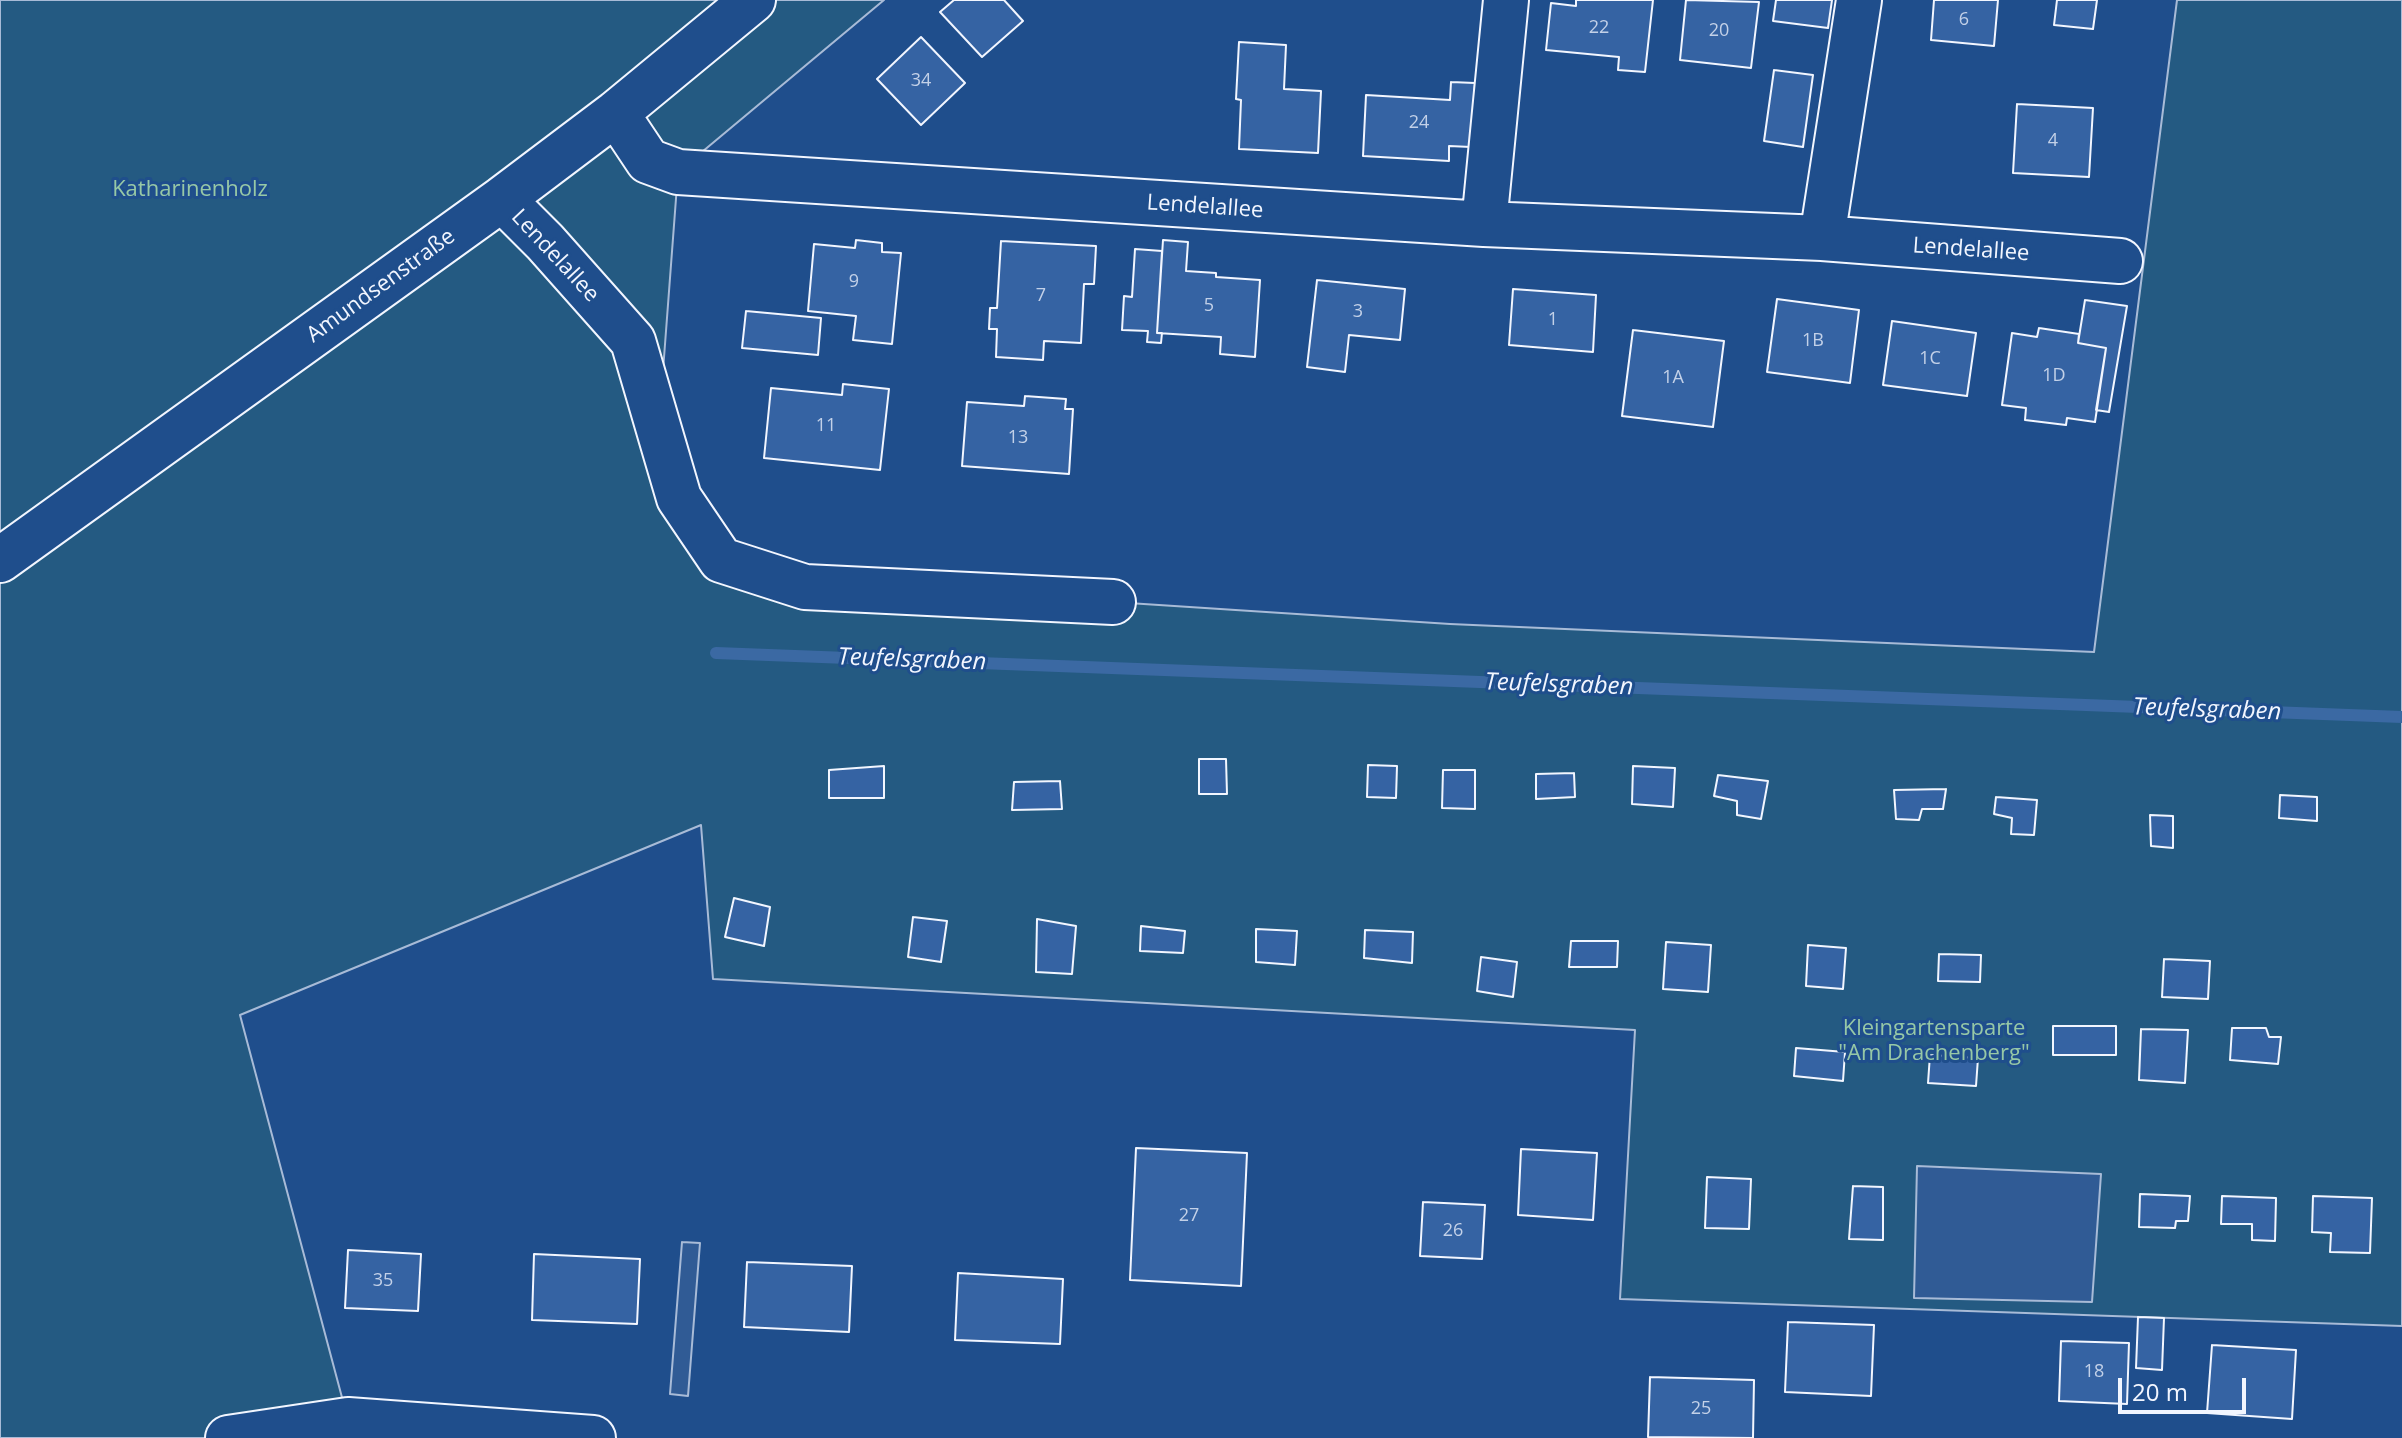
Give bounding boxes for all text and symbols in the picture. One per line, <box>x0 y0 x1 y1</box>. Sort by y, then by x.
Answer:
house number: 6 <box>1959 9 1969 31</box>
house number: 22 <box>1589 17 1609 39</box>
house number: 20 <box>1709 20 1729 42</box>
house number: 34 <box>911 70 931 92</box>
house number: 24 <box>1409 112 1429 134</box>
house number: 4 <box>2048 130 2058 152</box>
park label: Katharinenholz <box>112 177 268 203</box>
street label: Lendelallee <box>1146 190 1264 224</box>
street label: Lendelallee <box>506 204 604 308</box>
street label: Amundsenstraße <box>302 223 460 349</box>
street label: Lendelallee <box>1912 233 2030 267</box>
house number: 9 <box>849 271 859 293</box>
house number: 7 <box>1036 285 1046 307</box>
house number: 5 <box>1204 295 1214 317</box>
house number: 3 <box>1353 301 1363 323</box>
house number: 1 <box>1548 309 1558 331</box>
house number: 1B <box>1802 330 1824 352</box>
house number: 1C <box>1919 348 1941 370</box>
house number: 1D <box>2042 365 2066 387</box>
house number: 1A <box>1662 367 1684 389</box>
house number: 11 <box>816 415 836 437</box>
house number: 13 <box>1008 427 1028 449</box>
water label: Teufelsgraben <box>837 643 987 677</box>
water label: Teufelsgraben <box>1484 668 1634 702</box>
water label: Teufelsgraben <box>2132 693 2282 727</box>
park label: Kleingartensparte "Am Drachenberg" <box>1838 1016 2030 1068</box>
house number: 27 <box>1179 1205 1199 1227</box>
house number: 26 <box>1443 1220 1463 1242</box>
house number: 35 <box>373 1270 393 1292</box>
house number: 18 <box>2084 1361 2104 1383</box>
scale bar <box>2122 1362 2250 1412</box>
text: 20 m <box>2132 1375 2188 1408</box>
house number: 25 <box>1691 1398 1711 1420</box>

